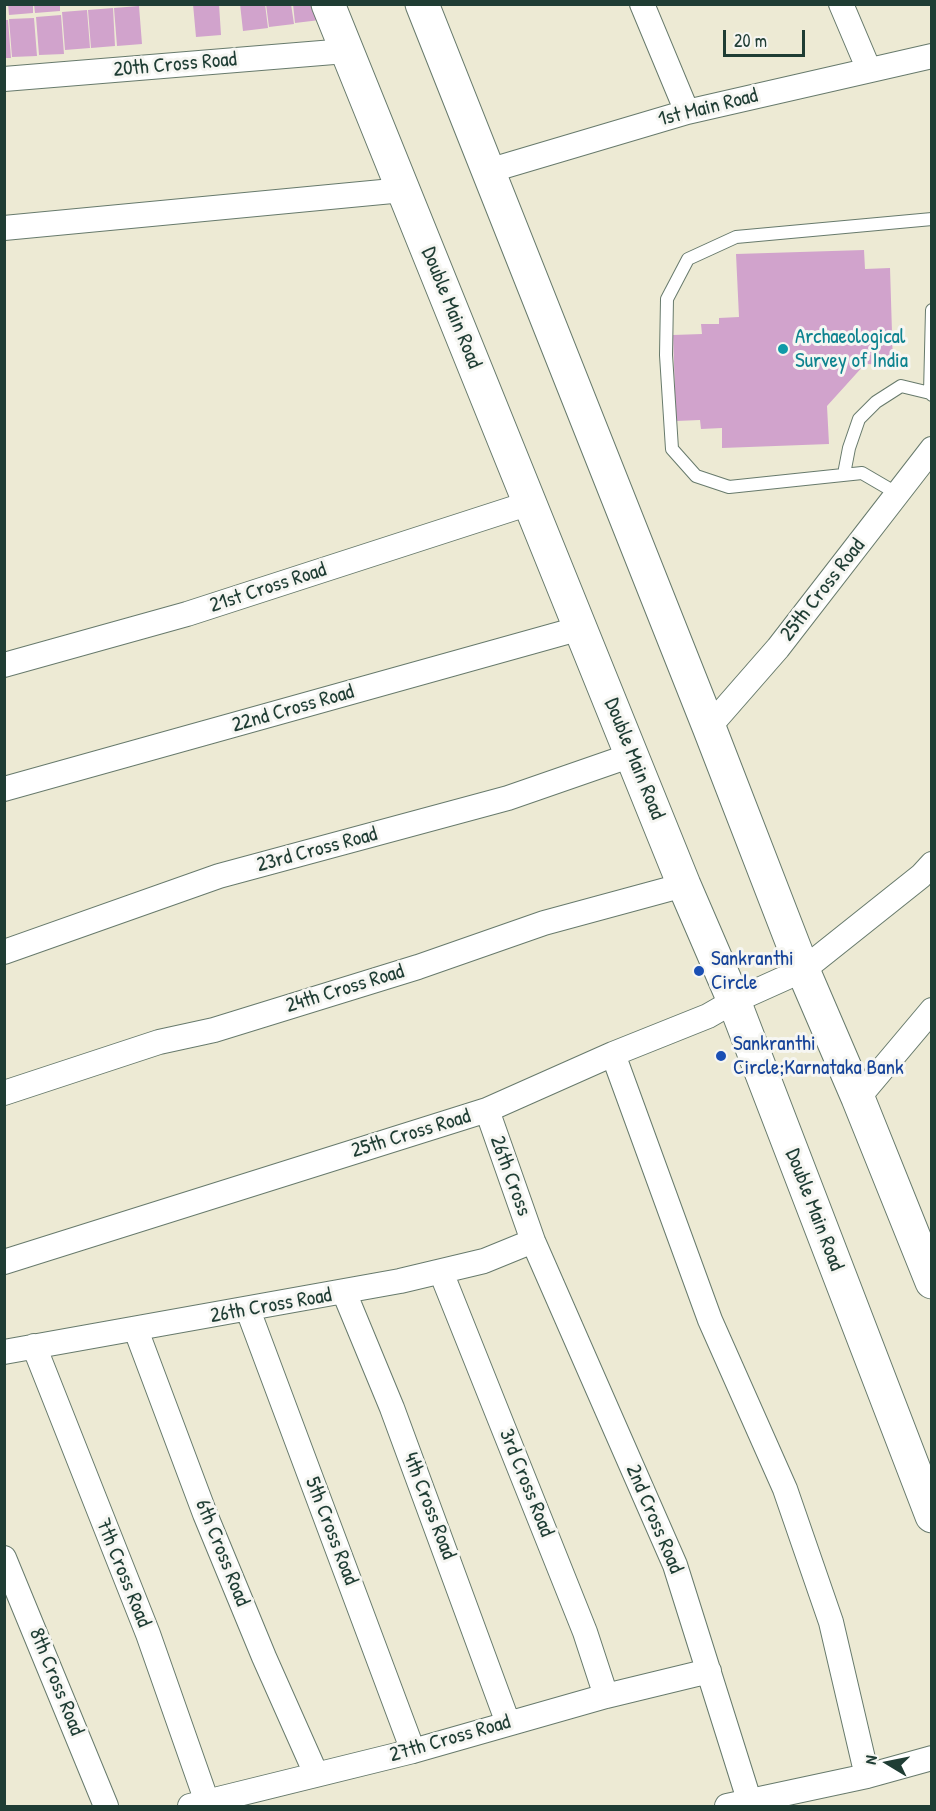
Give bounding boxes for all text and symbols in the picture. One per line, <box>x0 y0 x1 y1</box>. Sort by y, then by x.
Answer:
scale bar <box>726 18 808 56</box>
text: 20 m <box>734 28 767 53</box>
street label: 20th Cross Road <box>112 47 238 83</box>
street label: 1st Main Road <box>655 83 761 133</box>
street label: Double Main Road <box>415 244 487 372</box>
place label: Archaeological Survey of India <box>795 324 908 374</box>
marker: Archaeological Survey of India <box>776 342 790 356</box>
street label: 25th Cross Road <box>775 534 871 646</box>
street label: 21st Cross Road <box>207 557 329 619</box>
street label: 22nd Cross Road <box>229 680 357 738</box>
street label: Double Main Road <box>598 695 670 823</box>
street label: 23rd Cross Road <box>254 822 380 878</box>
place label: Sankranthi Circle <box>711 946 794 996</box>
street label: 24th Cross Road <box>283 959 407 1019</box>
marker: Sankranthi Circle <box>692 964 706 978</box>
place label: Sankranthi Circle;Karnataka Bank <box>733 1031 904 1081</box>
marker: Sankranthi Circle;Karnataka Bank <box>714 1049 728 1063</box>
street label: 25th Cross Road <box>348 1104 474 1164</box>
street label: 26th Cross <box>484 1133 536 1219</box>
street label: Double Main Road <box>779 1146 849 1274</box>
street label: 26th Cross Road <box>208 1283 334 1329</box>
street label: 3rd Cross Road <box>493 1425 559 1541</box>
street label: 4th Cross Road <box>397 1449 461 1563</box>
street label: 2nd Cross Road <box>620 1461 688 1577</box>
street label: 5th Cross Road <box>299 1474 363 1588</box>
street label: 6th Cross Road <box>189 1496 255 1610</box>
street label: 7th Cross Road <box>90 1515 156 1631</box>
street label: 8th Cross Road <box>23 1625 89 1739</box>
street label: 27th Cross Road <box>387 1710 513 1768</box>
north arrow <box>858 1733 918 1793</box>
text: N <box>859 1754 882 1766</box>

